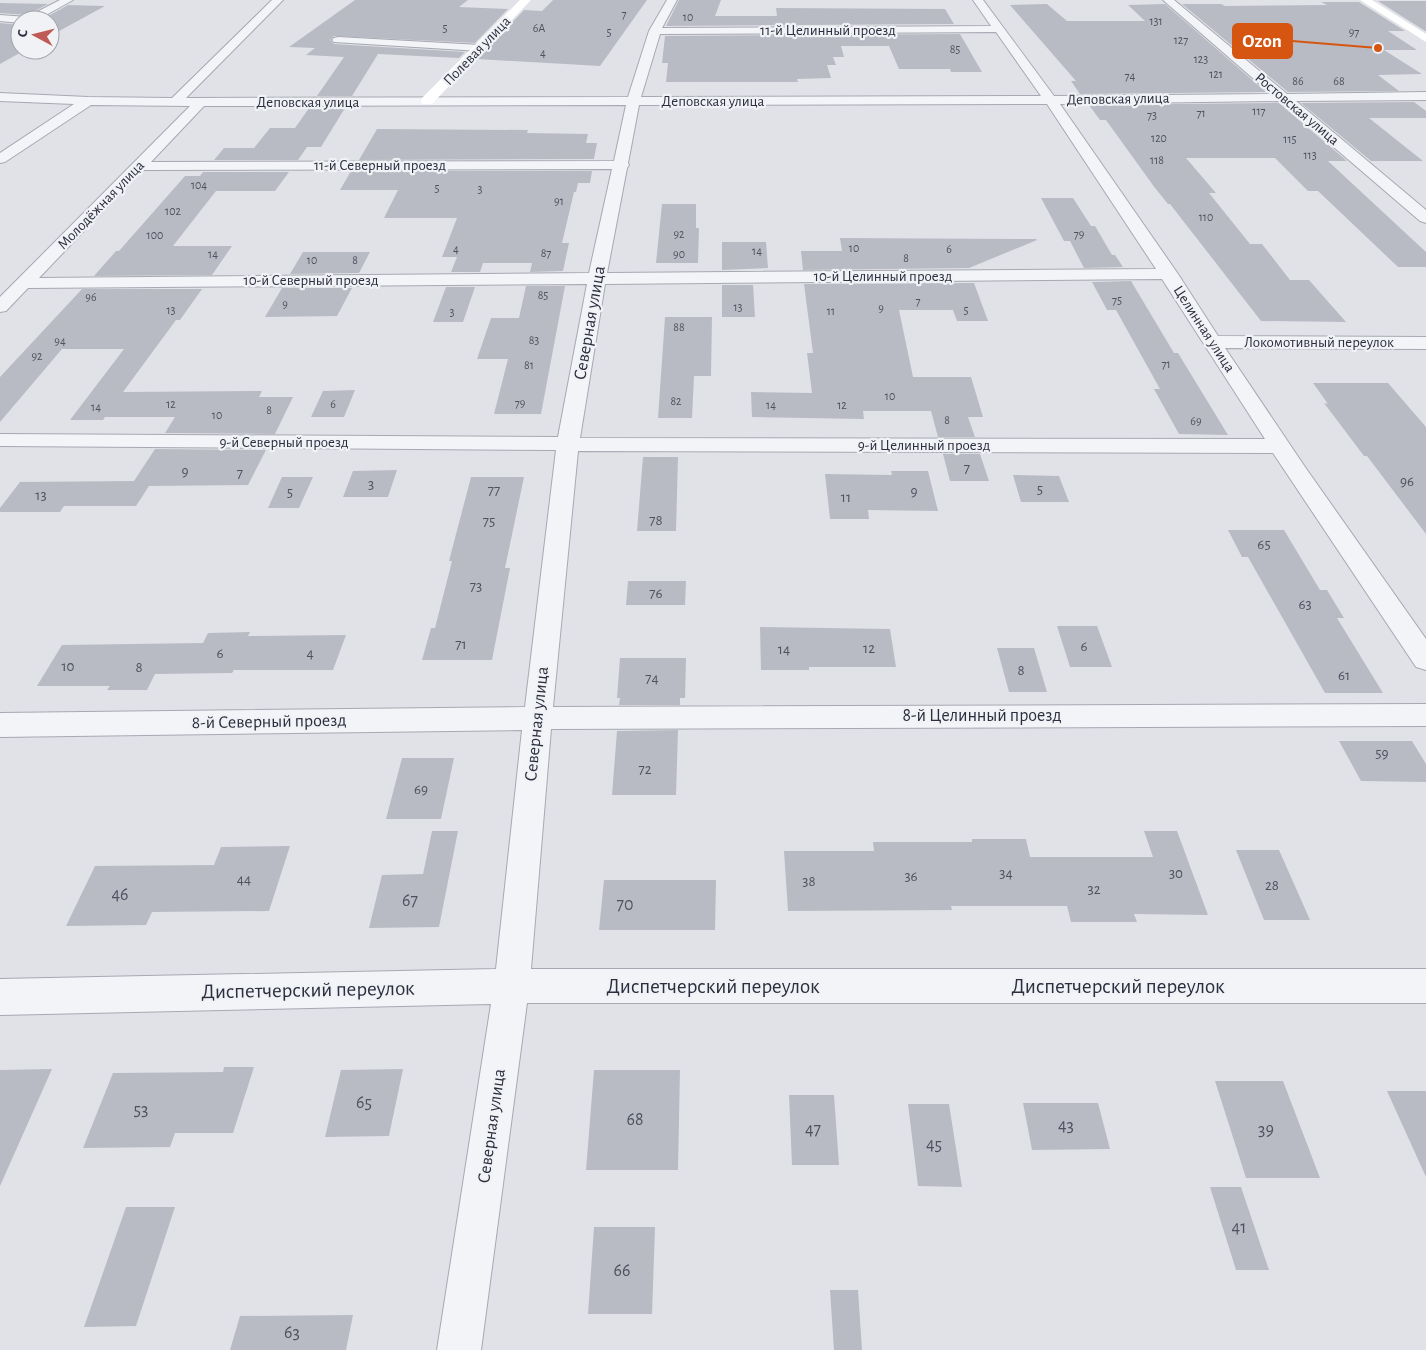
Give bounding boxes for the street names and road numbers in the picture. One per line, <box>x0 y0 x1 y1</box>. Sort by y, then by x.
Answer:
street label: Полевая улица <box>441 14 514 88</box>
street label: 11-й Целинный проезд <box>760 23 896 38</box>
street label: Ростовская улица <box>1252 70 1342 148</box>
street label: Деповская улица <box>1066 91 1170 107</box>
street label: Деповская улица <box>662 94 765 109</box>
street label: Деповская улица <box>257 95 360 110</box>
street label: Молодёжная улица <box>55 158 147 252</box>
street label: 11-й Северный проезд <box>314 158 446 173</box>
street label: Северная улица <box>571 265 609 381</box>
street label: 10-й Целинный проезд <box>814 269 952 284</box>
street label: 10-й Северный проезд <box>244 273 379 288</box>
street label: Целинная улица <box>1171 283 1238 375</box>
street label: Локомотивный переулок <box>1244 335 1394 350</box>
street label: 9-й Северный проезд <box>220 435 348 450</box>
street label: 9-й Целинный проезд <box>858 438 990 453</box>
street label: Северная улица <box>522 666 552 782</box>
street label: 8-й Целинный проезд <box>902 707 1062 725</box>
street label: 8-й Северный проезд <box>191 712 347 732</box>
street label: Диспетчерский переулок <box>606 976 820 997</box>
street label: Диспетчерский переулок <box>1011 976 1225 997</box>
street label: Диспетчерский переулок <box>201 978 415 1002</box>
street label: Северная улица <box>475 1068 509 1184</box>

